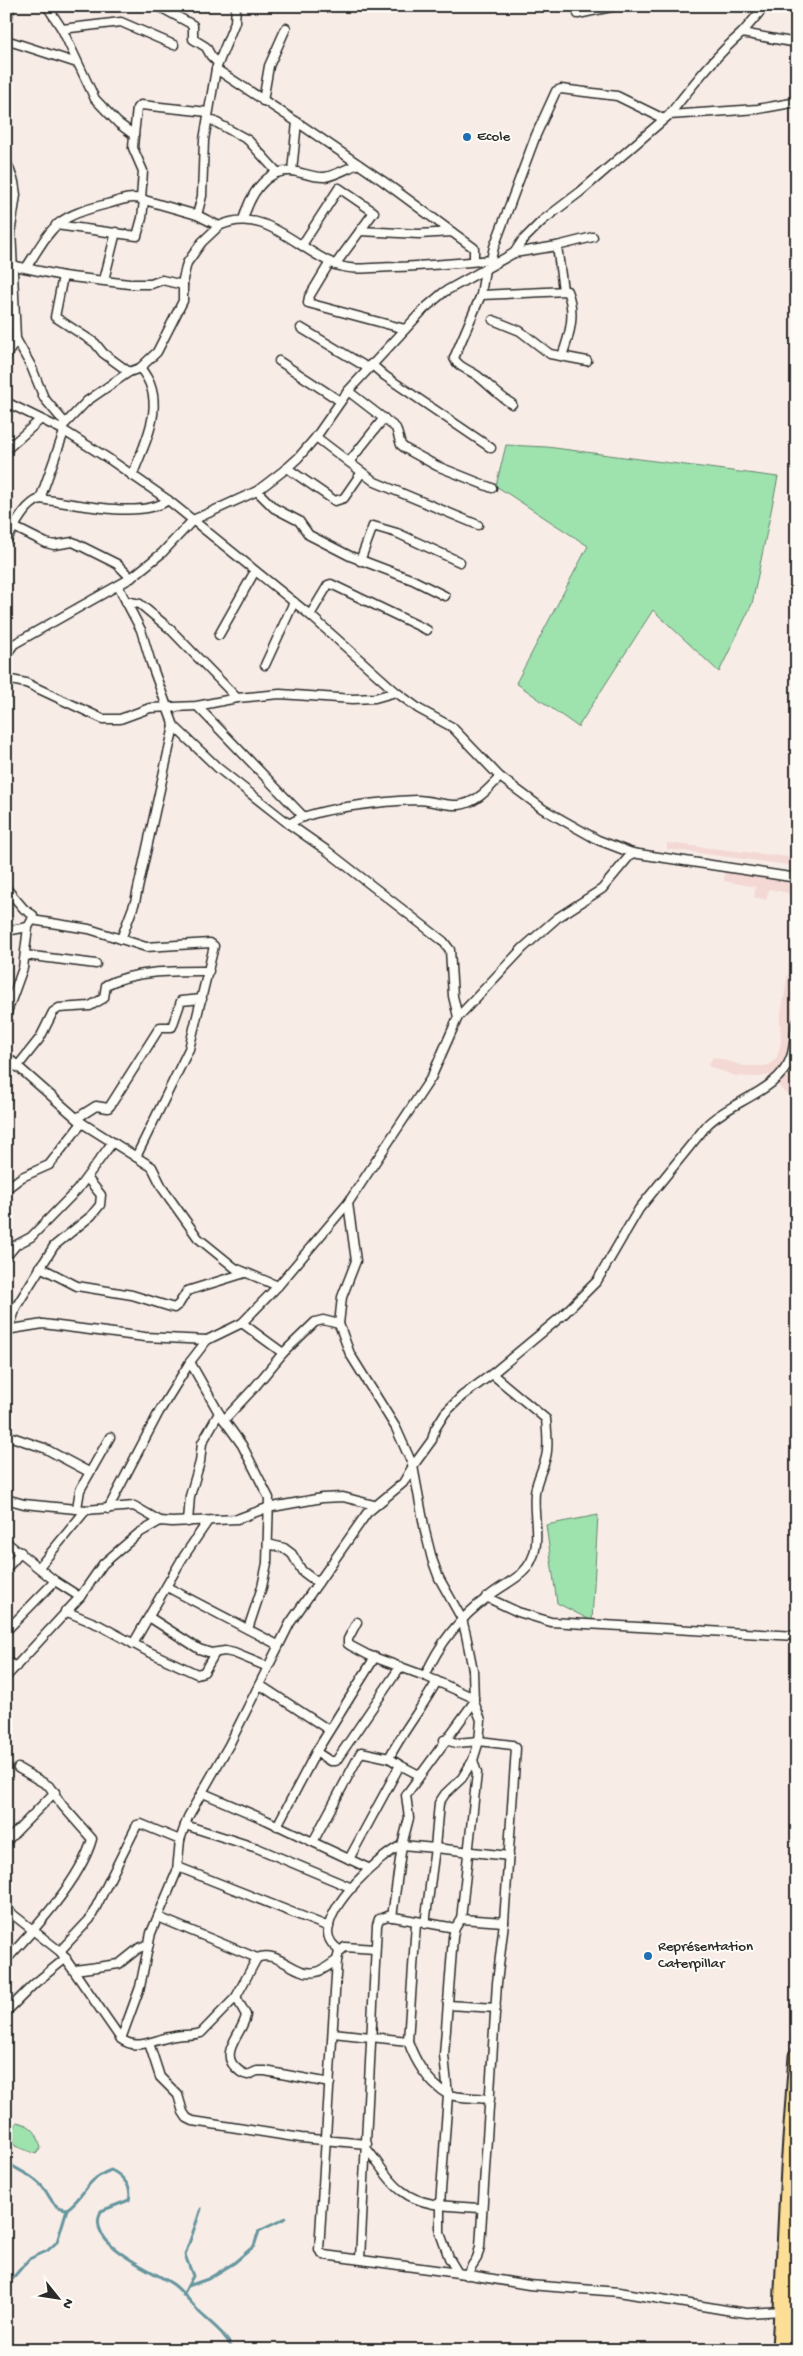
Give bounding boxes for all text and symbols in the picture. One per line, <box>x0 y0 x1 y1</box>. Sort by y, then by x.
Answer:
place label: Ecole <box>477 128 511 146</box>
marker: Ecole <box>461 131 473 143</box>
place label: Représentation Caterpillar <box>658 1938 753 1973</box>
marker: Représentation Caterpillar <box>642 1950 654 1962</box>
north arrow <box>32 2274 82 2324</box>
text: N <box>57 2295 77 2311</box>

